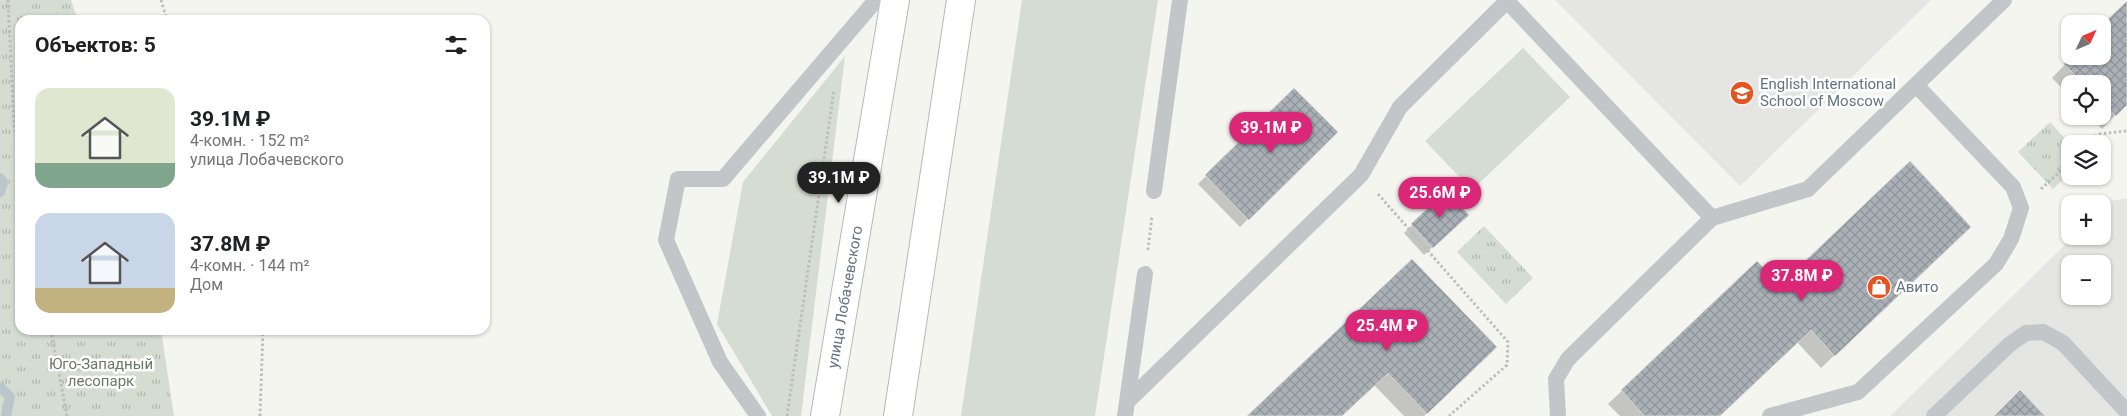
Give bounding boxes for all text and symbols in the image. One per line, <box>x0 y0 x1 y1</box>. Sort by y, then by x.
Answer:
north arrow <box>2061 15 2111 65</box>
map controls <box>2061 15 2111 305</box>
icon: filters <box>442 31 470 59</box>
text: Объектов: 5 <box>35 33 156 57</box>
place label: English International School of Moscow <box>1760 75 1896 110</box>
button: locate <box>2061 75 2111 125</box>
school or university icon: English International School of Moscow <box>1729 80 1755 106</box>
text: 39.1M ₽ <box>190 107 271 131</box>
icon: home <box>75 108 135 168</box>
pin: 39.1M ₽ <box>1225 112 1317 154</box>
text: 39.1M ₽ <box>1240 118 1302 137</box>
text: 4-комн. · 152 m² <box>190 131 309 150</box>
button: layers <box>2061 135 2111 185</box>
text: улица Лобачевского <box>190 150 344 169</box>
pin: 39.1M ₽ <box>793 162 885 204</box>
text: 39.1M ₽ <box>808 168 870 187</box>
pin: 25.6M ₽ <box>1394 176 1486 219</box>
text: 25.6M ₽ <box>1409 183 1471 202</box>
button: + <box>2061 195 2111 245</box>
street label: улица Лобачевского <box>824 224 866 370</box>
text: 37.8M ₽ <box>190 232 271 256</box>
icon: home <box>75 233 135 293</box>
button: − <box>2061 255 2111 305</box>
text: 4-комн. · 144 m² <box>190 256 309 275</box>
pin: 37.8M ₽ <box>1756 260 1848 302</box>
text: 37.8M ₽ <box>1771 266 1833 285</box>
shop icon: Авито <box>1866 274 1892 300</box>
text: Дом <box>190 275 223 294</box>
place label: Авито <box>1896 278 1938 296</box>
pin: 25.4M ₽ <box>1341 310 1433 352</box>
text: 25.4M ₽ <box>1356 316 1418 335</box>
park label: Юго-Западный лесопарк <box>49 355 153 390</box>

